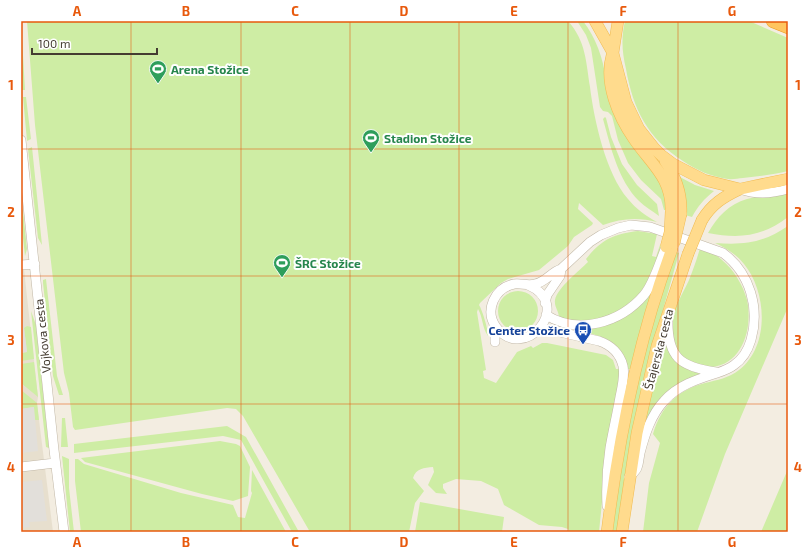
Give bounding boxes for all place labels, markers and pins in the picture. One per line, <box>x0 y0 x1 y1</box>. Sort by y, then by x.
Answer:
sports icon: Arena Stožice <box>148 59 168 84</box>
place label: Arena Stožice <box>171 62 249 76</box>
sports icon: Stadion Stožice <box>361 128 381 153</box>
place label: Stadion Stožice <box>384 131 472 145</box>
sports icon: ŠRC Stožice <box>272 253 292 278</box>
place label: ŠRC Stožice <box>295 256 361 270</box>
bus stop icon: Center Stožice <box>573 320 593 345</box>
place label: Center Stožice <box>488 323 570 337</box>

